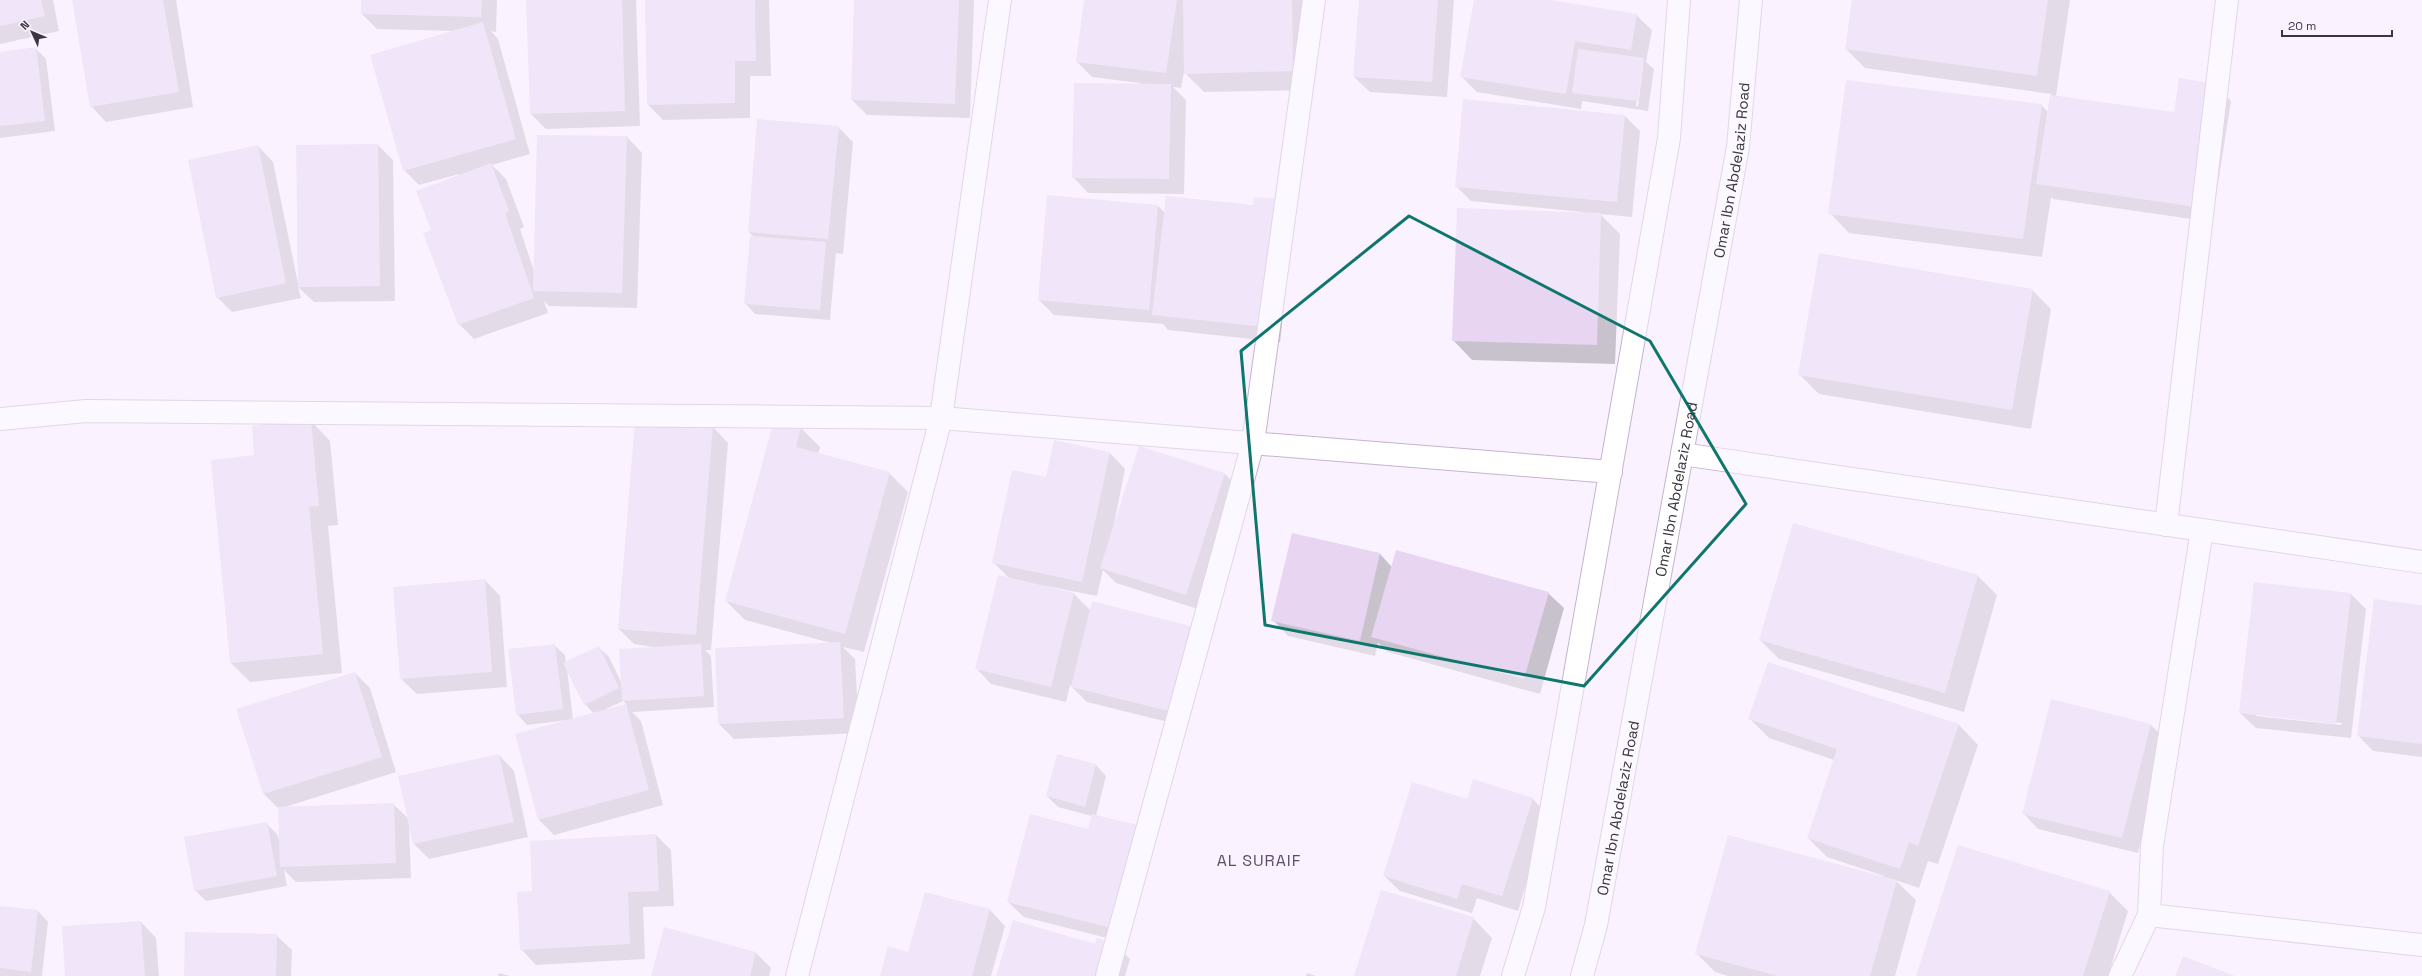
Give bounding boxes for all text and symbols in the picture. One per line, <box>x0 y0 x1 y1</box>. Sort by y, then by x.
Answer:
north arrow <box>12 12 52 52</box>
scale bar <box>2282 12 2392 38</box>
text: N <box>17 18 32 33</box>
text: 20 m <box>2288 18 2316 34</box>
street label: Omar Ibn Abdelaziz Road <box>1708 81 1753 259</box>
street label: Omar Ibn Abdelaziz Road <box>1650 400 1701 578</box>
street label: Omar Ibn Abdelaziz Road <box>1592 719 1643 897</box>
district label: AL SURAIF <box>1217 850 1301 871</box>

